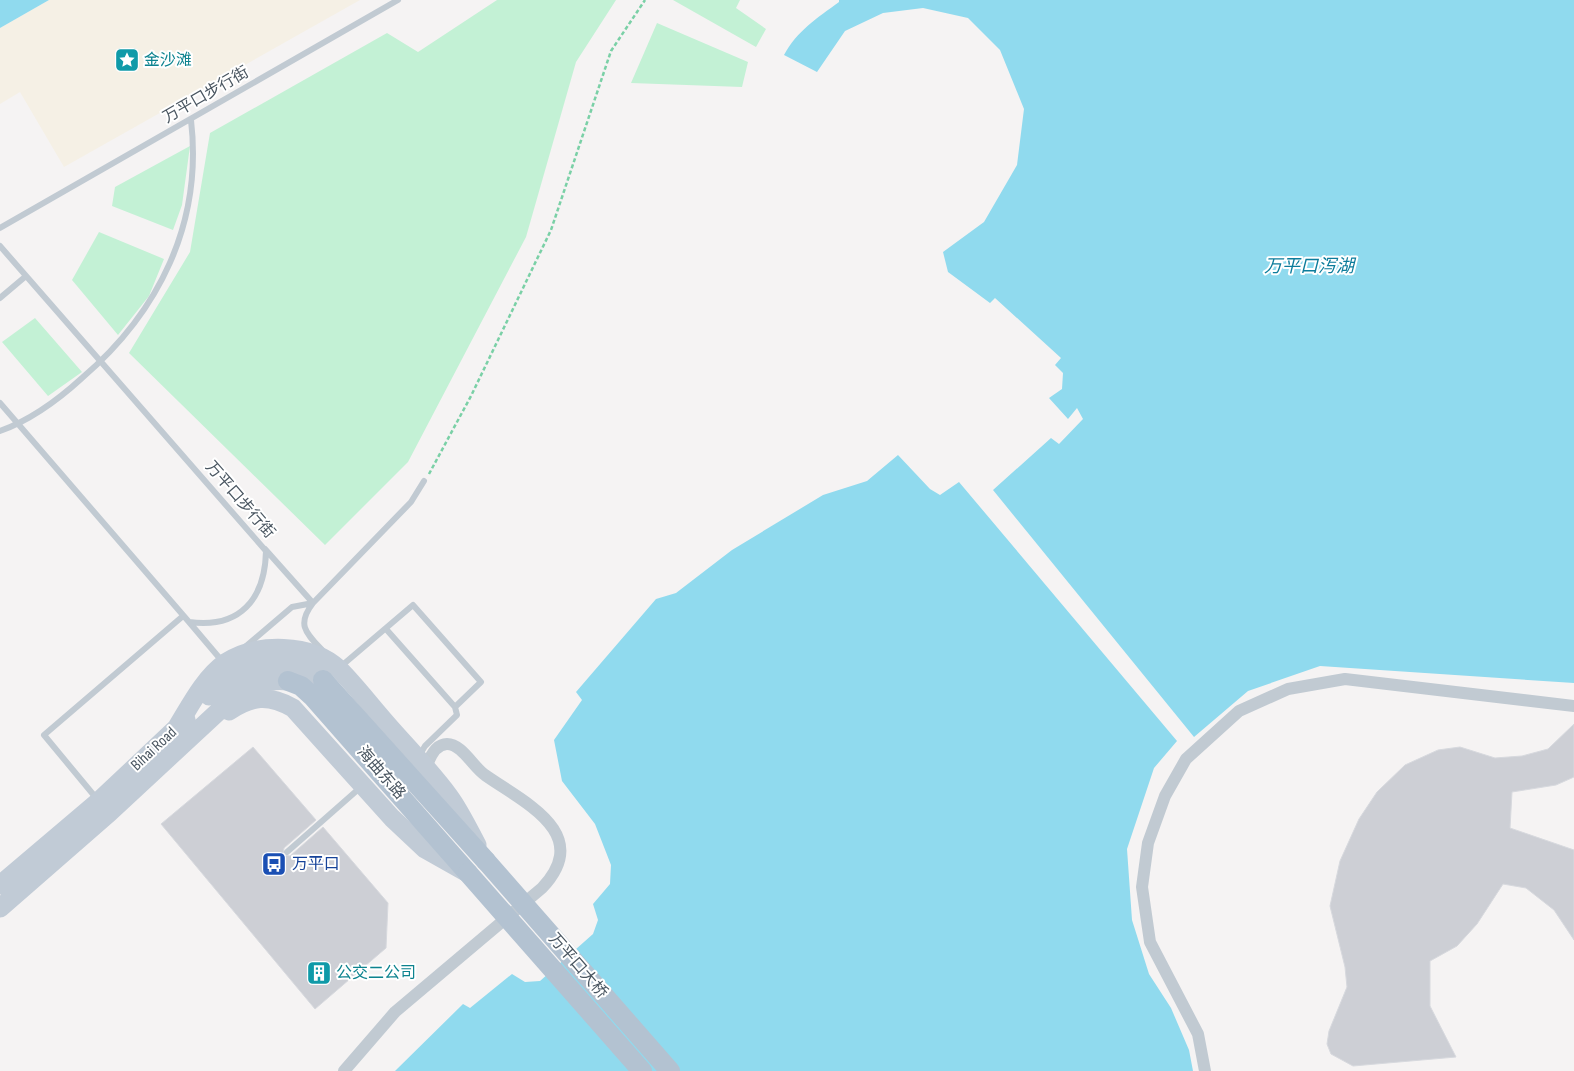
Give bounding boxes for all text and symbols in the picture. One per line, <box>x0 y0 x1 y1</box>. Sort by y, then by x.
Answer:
place icon: 金沙滩 <box>114 47 140 73</box>
place label: 金沙滩 <box>144 51 192 70</box>
street label: 万平口步行街 <box>160 63 252 127</box>
water label: 万平口泻湖 <box>1264 256 1357 277</box>
street label: 万平口步行街 <box>201 458 279 542</box>
street label: Bihai Road <box>127 723 181 775</box>
street label: 海曲东路 <box>353 743 409 803</box>
bus stop icon: 万平口 <box>261 851 287 877</box>
place label: 万平口 <box>292 855 340 874</box>
street label: 万平口大桥 <box>545 930 611 1002</box>
building icon: 公交二公司 <box>306 960 332 986</box>
place label: 公交二公司 <box>336 964 416 983</box>

